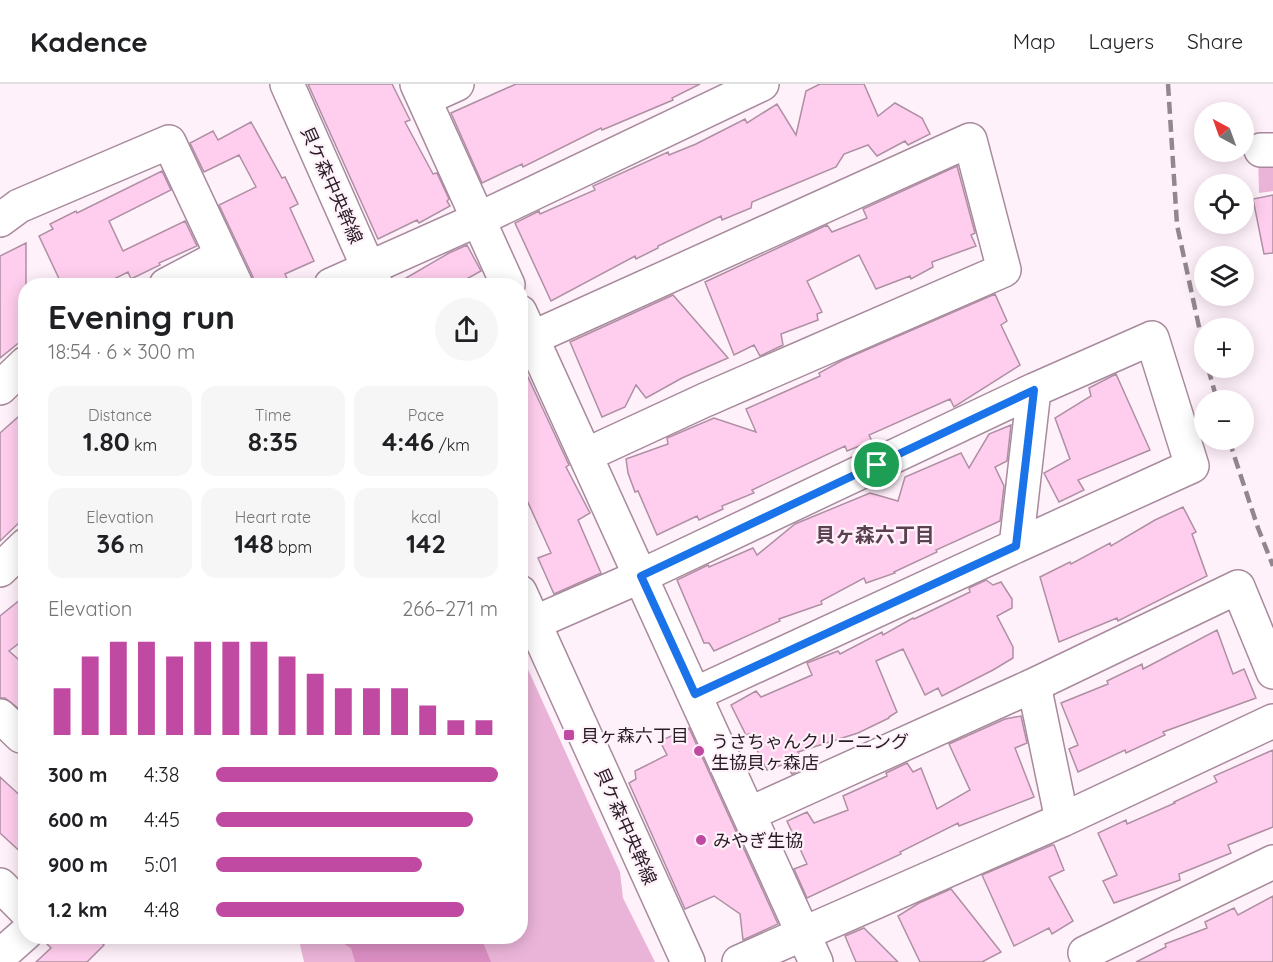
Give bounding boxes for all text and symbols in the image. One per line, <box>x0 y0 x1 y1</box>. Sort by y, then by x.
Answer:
text: Kadence <box>30 24 148 59</box>
text: Map <box>1013 28 1056 54</box>
text: Layers <box>1089 28 1154 54</box>
text: Share <box>1187 28 1243 54</box>
north arrow <box>1194 102 1254 162</box>
map controls <box>1194 102 1254 450</box>
street label: 貝ケ森中央幹線 <box>296 123 368 247</box>
button: locate <box>1194 174 1254 234</box>
button: layers <box>1194 246 1254 306</box>
text: Evening run <box>48 296 235 337</box>
button: share <box>435 298 498 361</box>
button: + <box>1194 318 1254 378</box>
text: 18:54 · 6 × 300 m <box>48 339 195 364</box>
button: − <box>1194 390 1254 450</box>
text: Distance <box>88 405 152 425</box>
text: Time <box>255 405 291 425</box>
text: Pace <box>408 405 444 425</box>
text: 1.80 <box>83 425 130 458</box>
text: 8:35 <box>248 425 298 458</box>
text: 4:46 <box>382 425 434 458</box>
text: km <box>130 435 157 455</box>
text: /km <box>434 435 470 455</box>
pin <box>851 439 902 490</box>
icon: arrive <box>860 448 893 481</box>
text: Elevation <box>86 507 154 527</box>
text: Heart rate <box>235 507 311 527</box>
text: kcal <box>411 507 441 527</box>
district label: 貝ヶ森六丁目 <box>815 522 935 547</box>
text: 36 <box>96 527 125 560</box>
text: 148 <box>234 527 274 560</box>
text: 142 <box>406 527 446 560</box>
text: m <box>125 537 144 557</box>
text: bpm <box>274 537 312 557</box>
text: Elevation <box>48 596 132 621</box>
text: 266–271 m <box>402 596 498 621</box>
place label: 貝ヶ森六丁目 <box>581 724 689 747</box>
marker: 貝ヶ森六丁目 <box>562 728 576 742</box>
place label: うさちゃんクリーニング 生協貝ヶ森店 <box>711 730 909 774</box>
marker: うさちゃんクリーニング 生協貝ヶ森店 <box>692 744 706 758</box>
text: 300 m <box>48 762 107 787</box>
text: 4:38 <box>144 762 180 787</box>
street label: 貝ケ森中央幹線 <box>590 764 662 888</box>
text: 600 m <box>48 807 108 832</box>
text: 4:45 <box>144 807 180 832</box>
place label: みやぎ生協 <box>713 829 803 852</box>
marker: みやぎ生協 <box>694 833 708 847</box>
text: 900 m <box>48 852 108 877</box>
text: 5:01 <box>144 852 178 877</box>
text: 1.2 km <box>48 897 108 922</box>
text: 4:48 <box>144 897 180 922</box>

